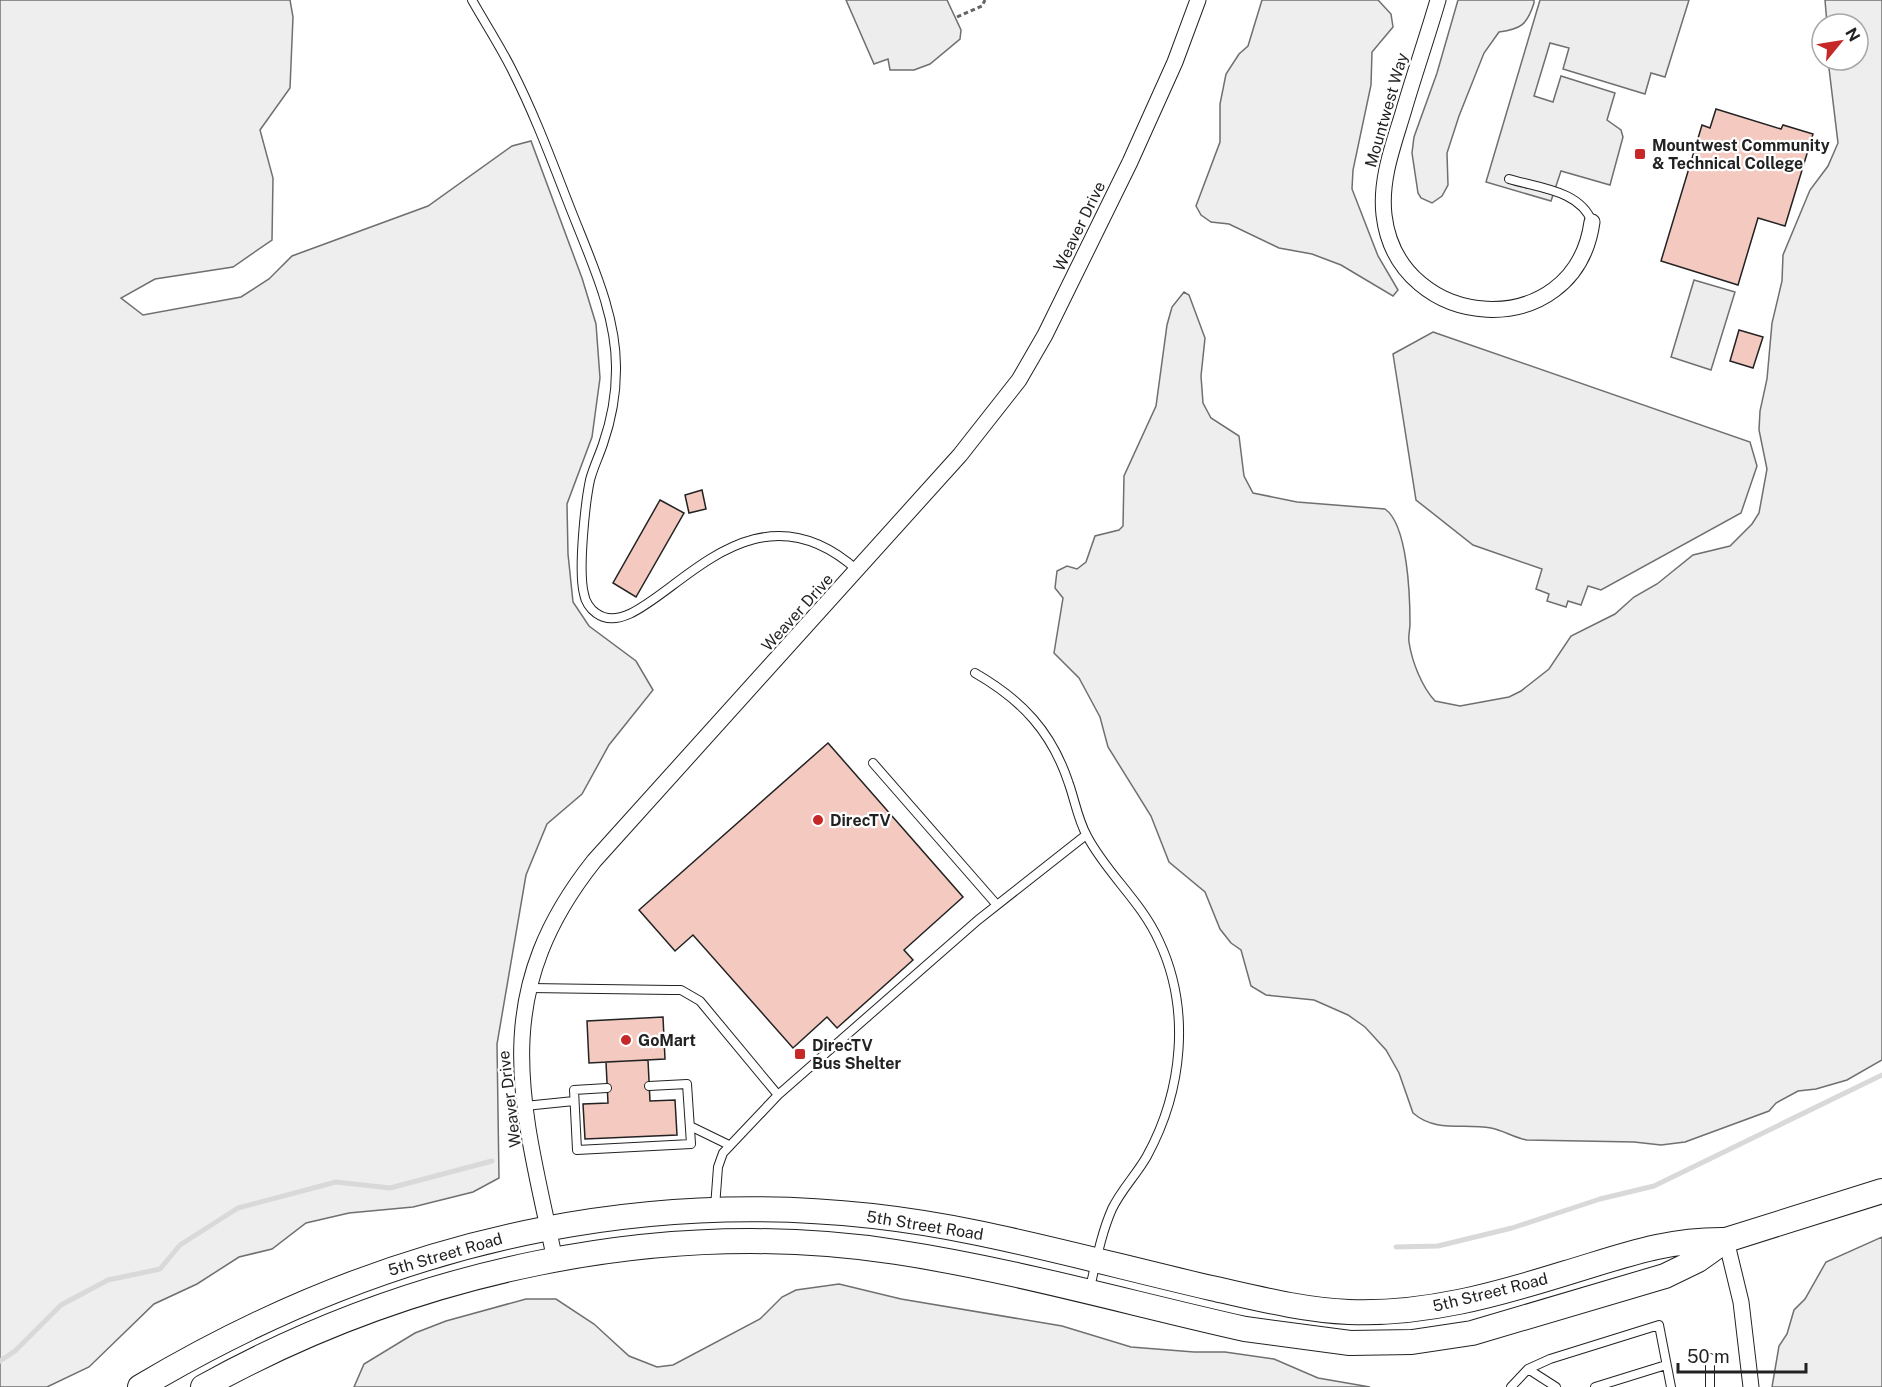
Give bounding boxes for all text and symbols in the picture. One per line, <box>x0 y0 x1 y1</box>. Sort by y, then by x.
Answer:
north arrow <box>1810 12 1870 72</box>
text: N <box>1841 25 1864 45</box>
street label: Mountwest Way <box>1361 50 1412 170</box>
place label: Mountwest Community & Technical College <box>1652 136 1830 173</box>
marker: Mountwest Community & Technical College <box>1633 147 1647 161</box>
street label: Weaver Drive <box>1050 178 1109 274</box>
street label: Weaver Drive <box>758 570 837 655</box>
place label: DirecTV <box>830 811 891 830</box>
marker: DirecTV <box>811 813 825 827</box>
place label: GoMart <box>638 1031 696 1050</box>
marker: GoMart <box>619 1033 633 1047</box>
place label: DirecTV Bus Shelter <box>812 1036 901 1073</box>
marker: DirecTV Bus Shelter <box>793 1047 807 1061</box>
street label: Weaver Drive <box>494 1049 525 1148</box>
street label: 5th Street Road <box>865 1207 985 1244</box>
street label: 5th Street Road <box>386 1229 505 1280</box>
street label: 5th Street Road <box>1431 1269 1550 1316</box>
scale bar <box>1678 1336 1806 1374</box>
text: 50 m <box>1687 1346 1730 1367</box>

